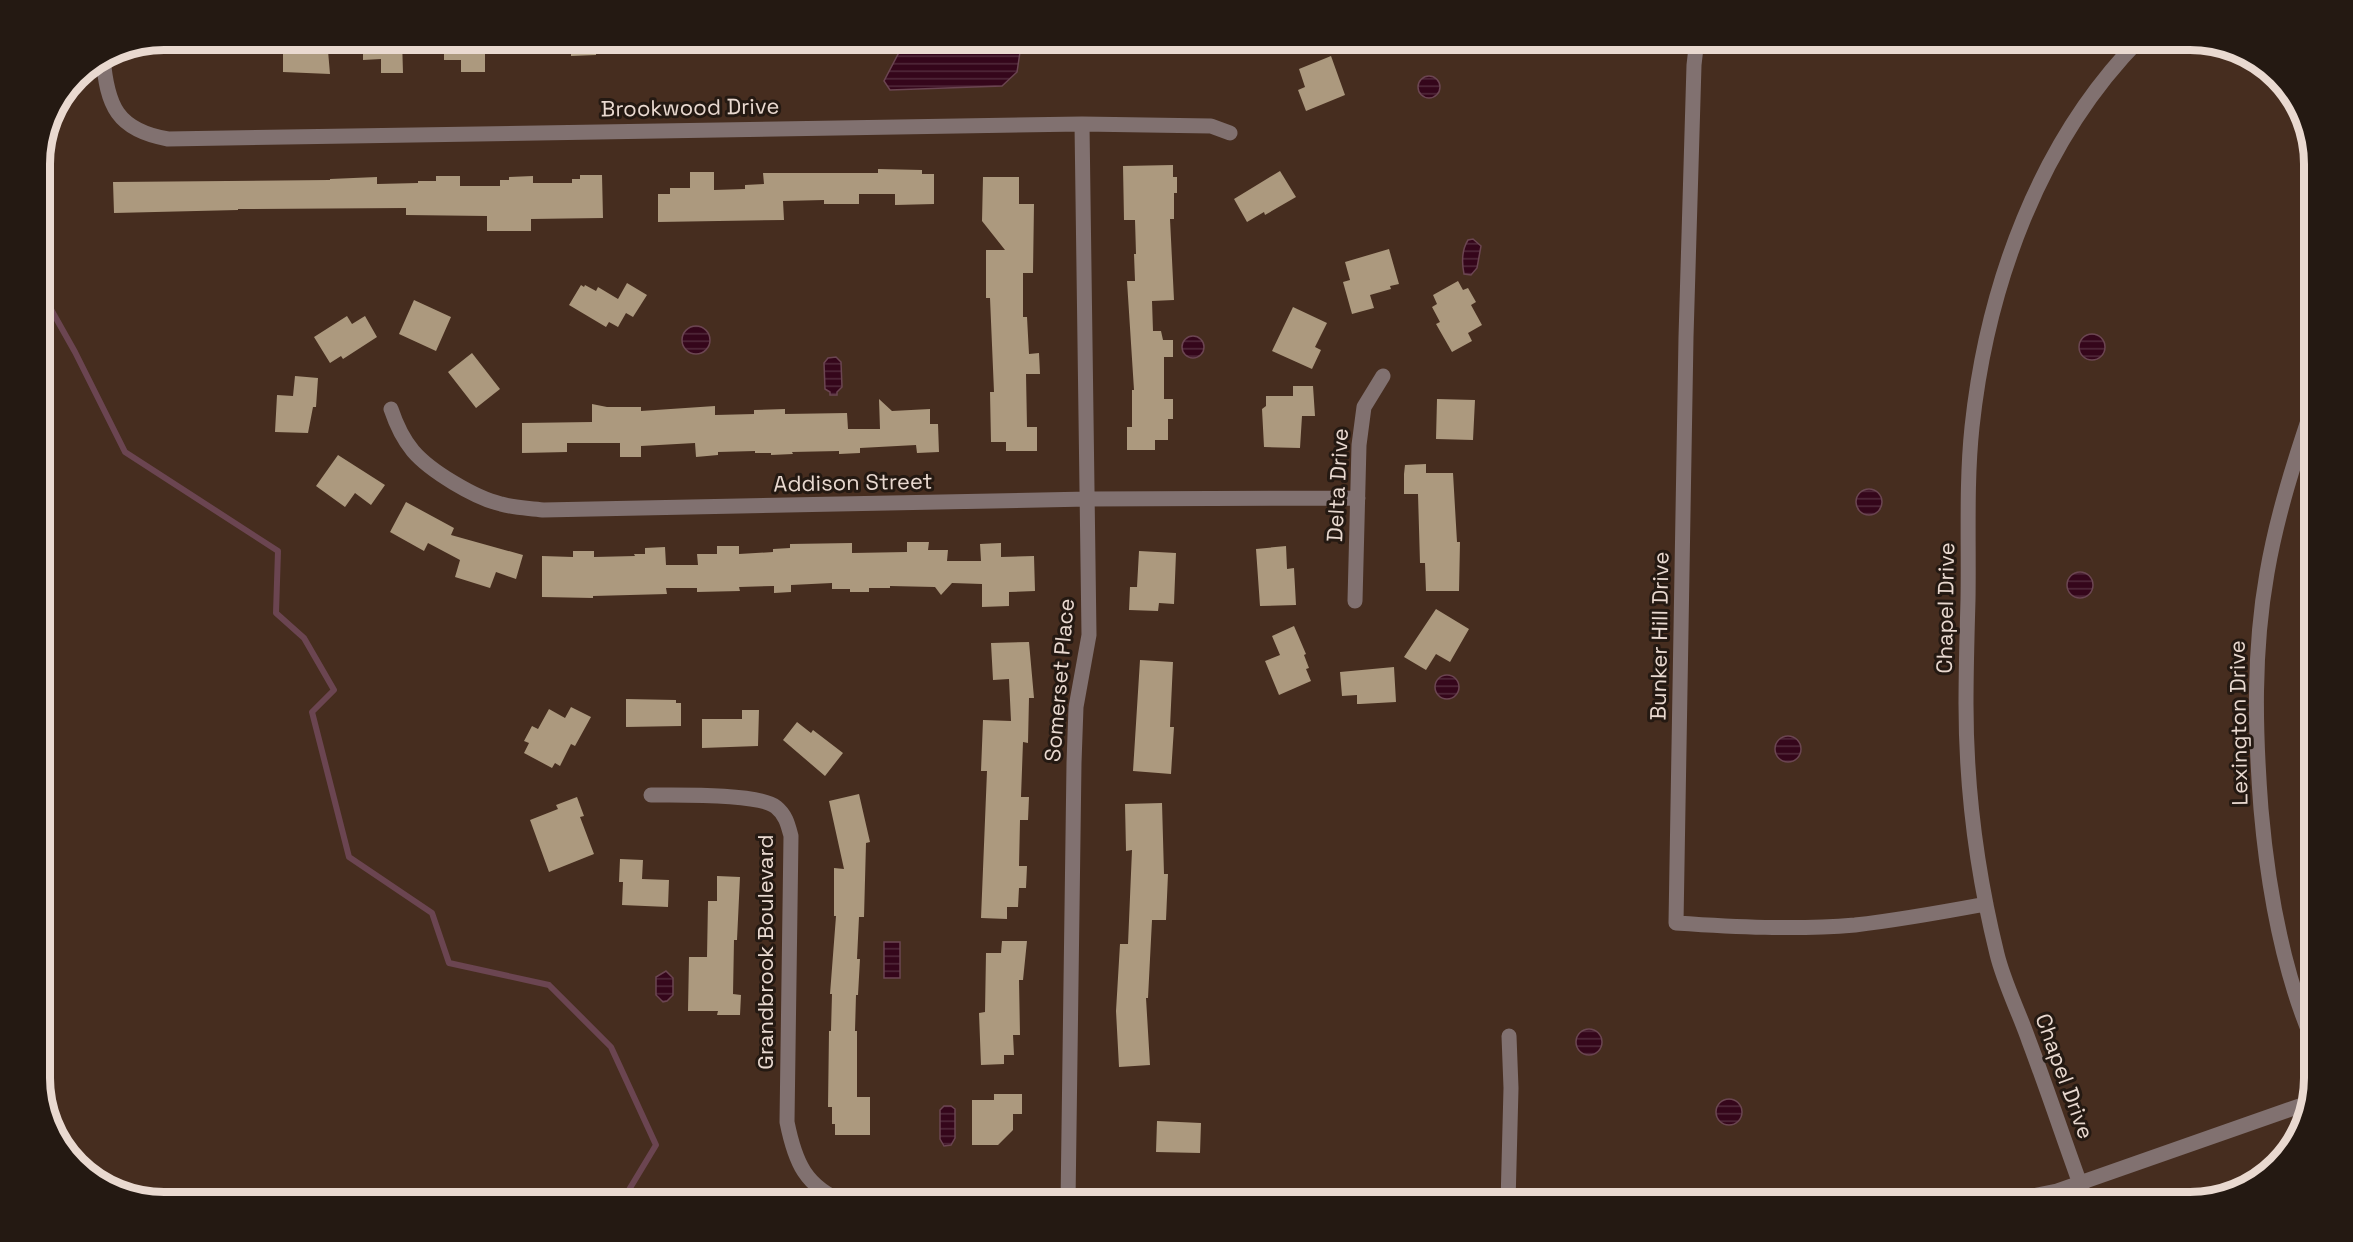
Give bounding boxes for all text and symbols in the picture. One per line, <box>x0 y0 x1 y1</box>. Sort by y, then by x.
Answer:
street label: Brookwood Drive <box>600 91 780 123</box>
street label: Delta Drive <box>1320 427 1354 543</box>
street label: Addison Street <box>773 467 933 497</box>
street label: Chapel Drive <box>1930 542 1960 674</box>
street label: Bunker Hill Drive <box>1644 551 1674 721</box>
street label: Somerset Place <box>1038 597 1080 763</box>
street label: Lexington Drive <box>2223 640 2253 806</box>
street label: Grandbrook Boulevard <box>751 834 779 1070</box>
street label: Chapel Drive <box>2029 1010 2101 1142</box>

